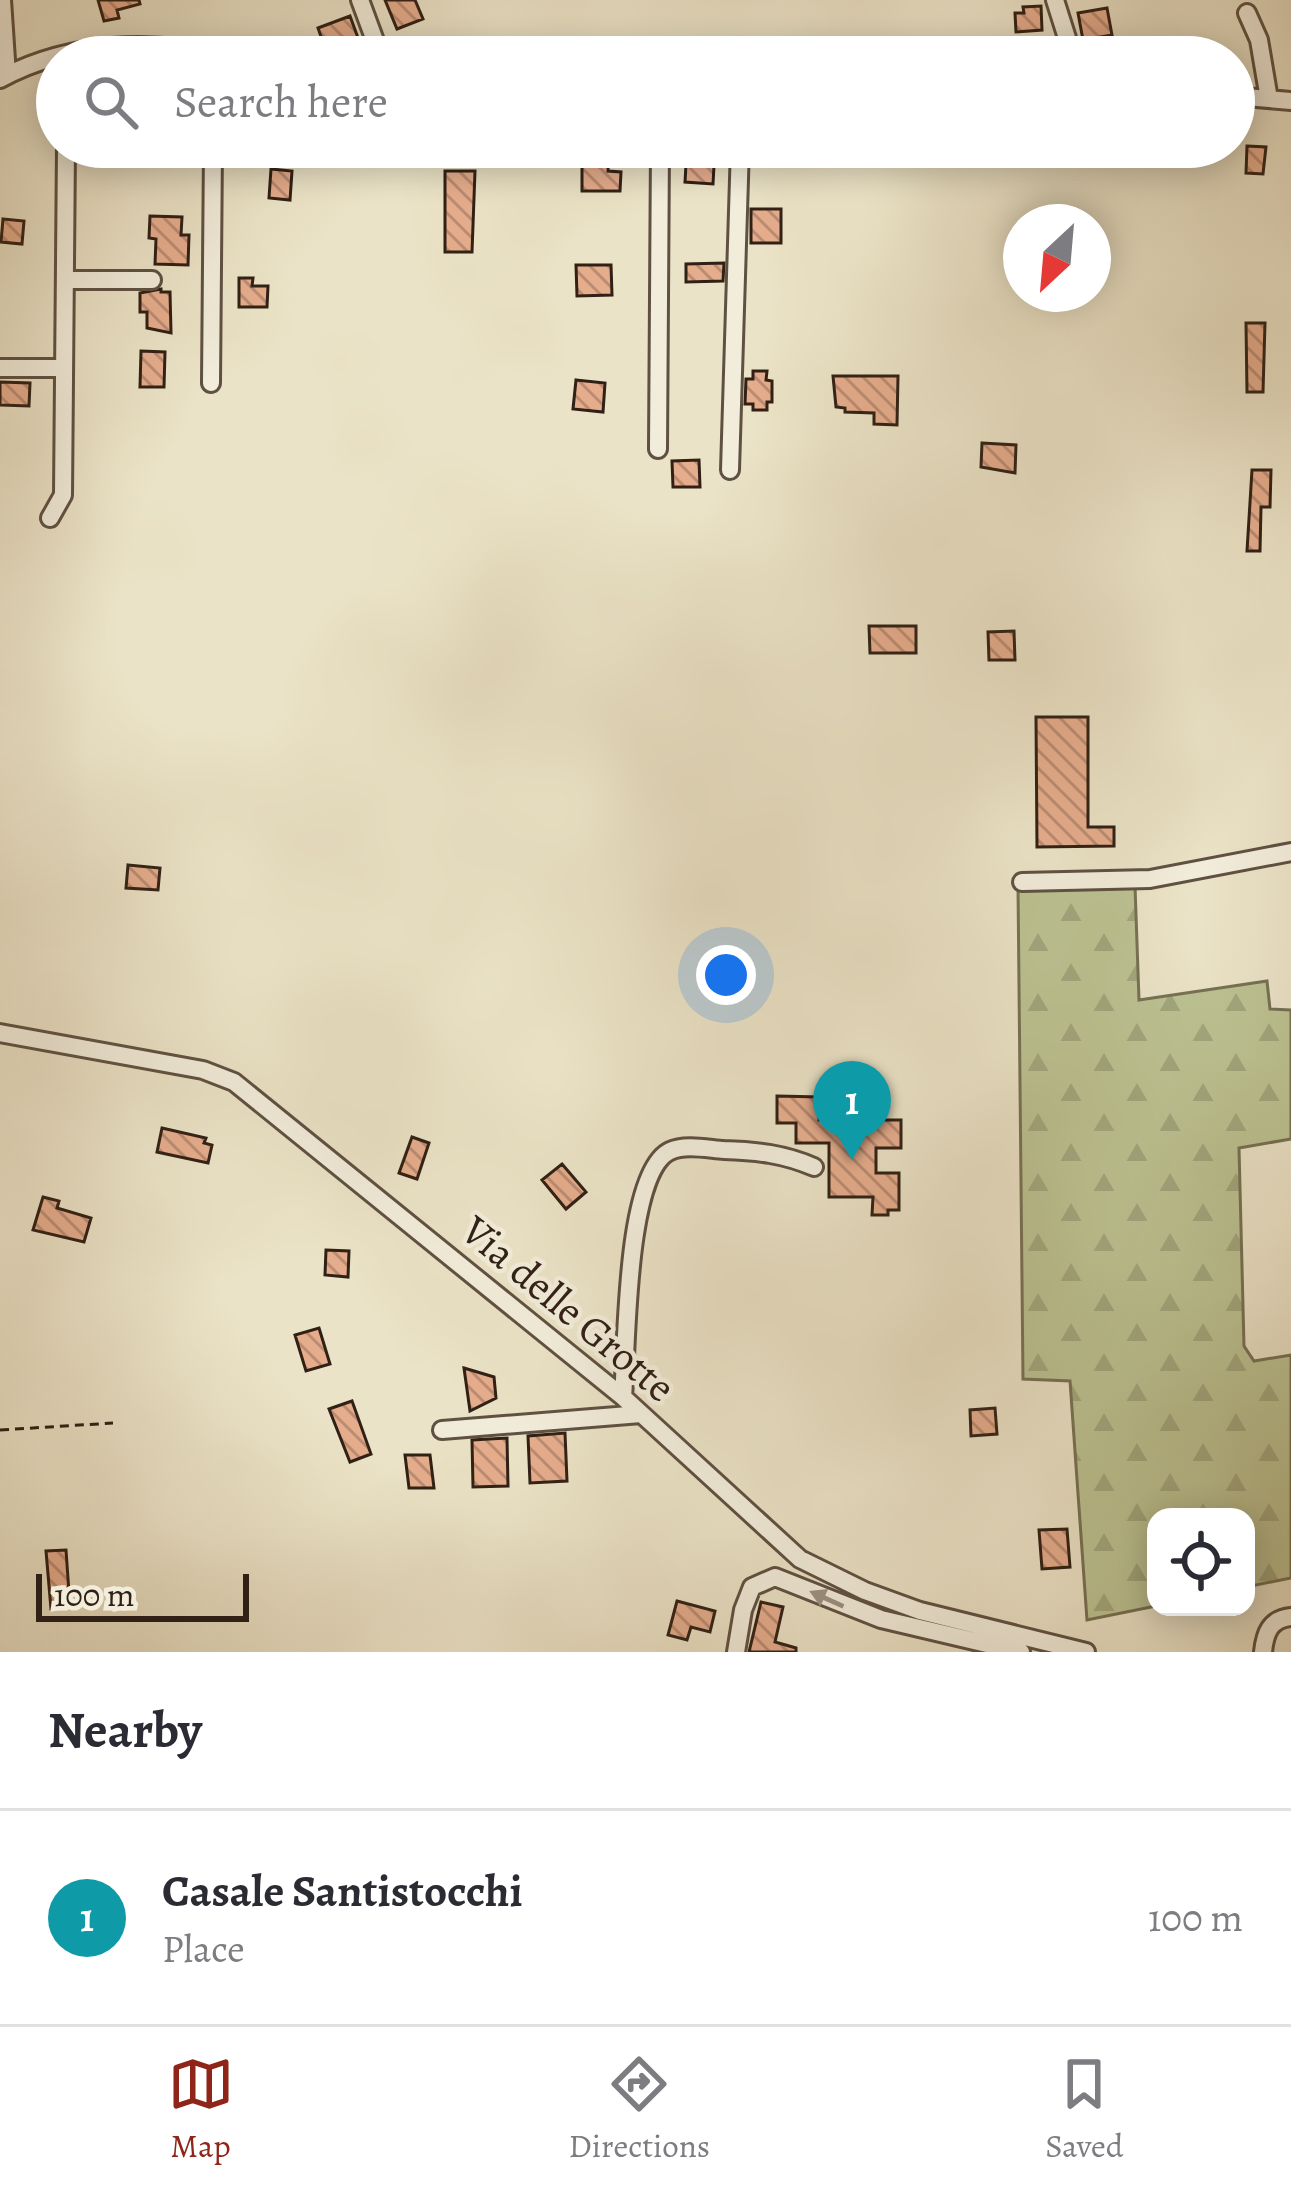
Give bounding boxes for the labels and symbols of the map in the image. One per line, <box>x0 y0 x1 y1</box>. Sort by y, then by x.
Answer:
north arrow <box>1003 204 1111 312</box>
your location <box>696 945 756 1005</box>
pin: 1 <box>813 1061 891 1160</box>
street label: Via delle Grotte <box>449 1201 688 1415</box>
scale bar <box>36 1568 249 1621</box>
one-way arrow <box>810 1588 845 1608</box>

